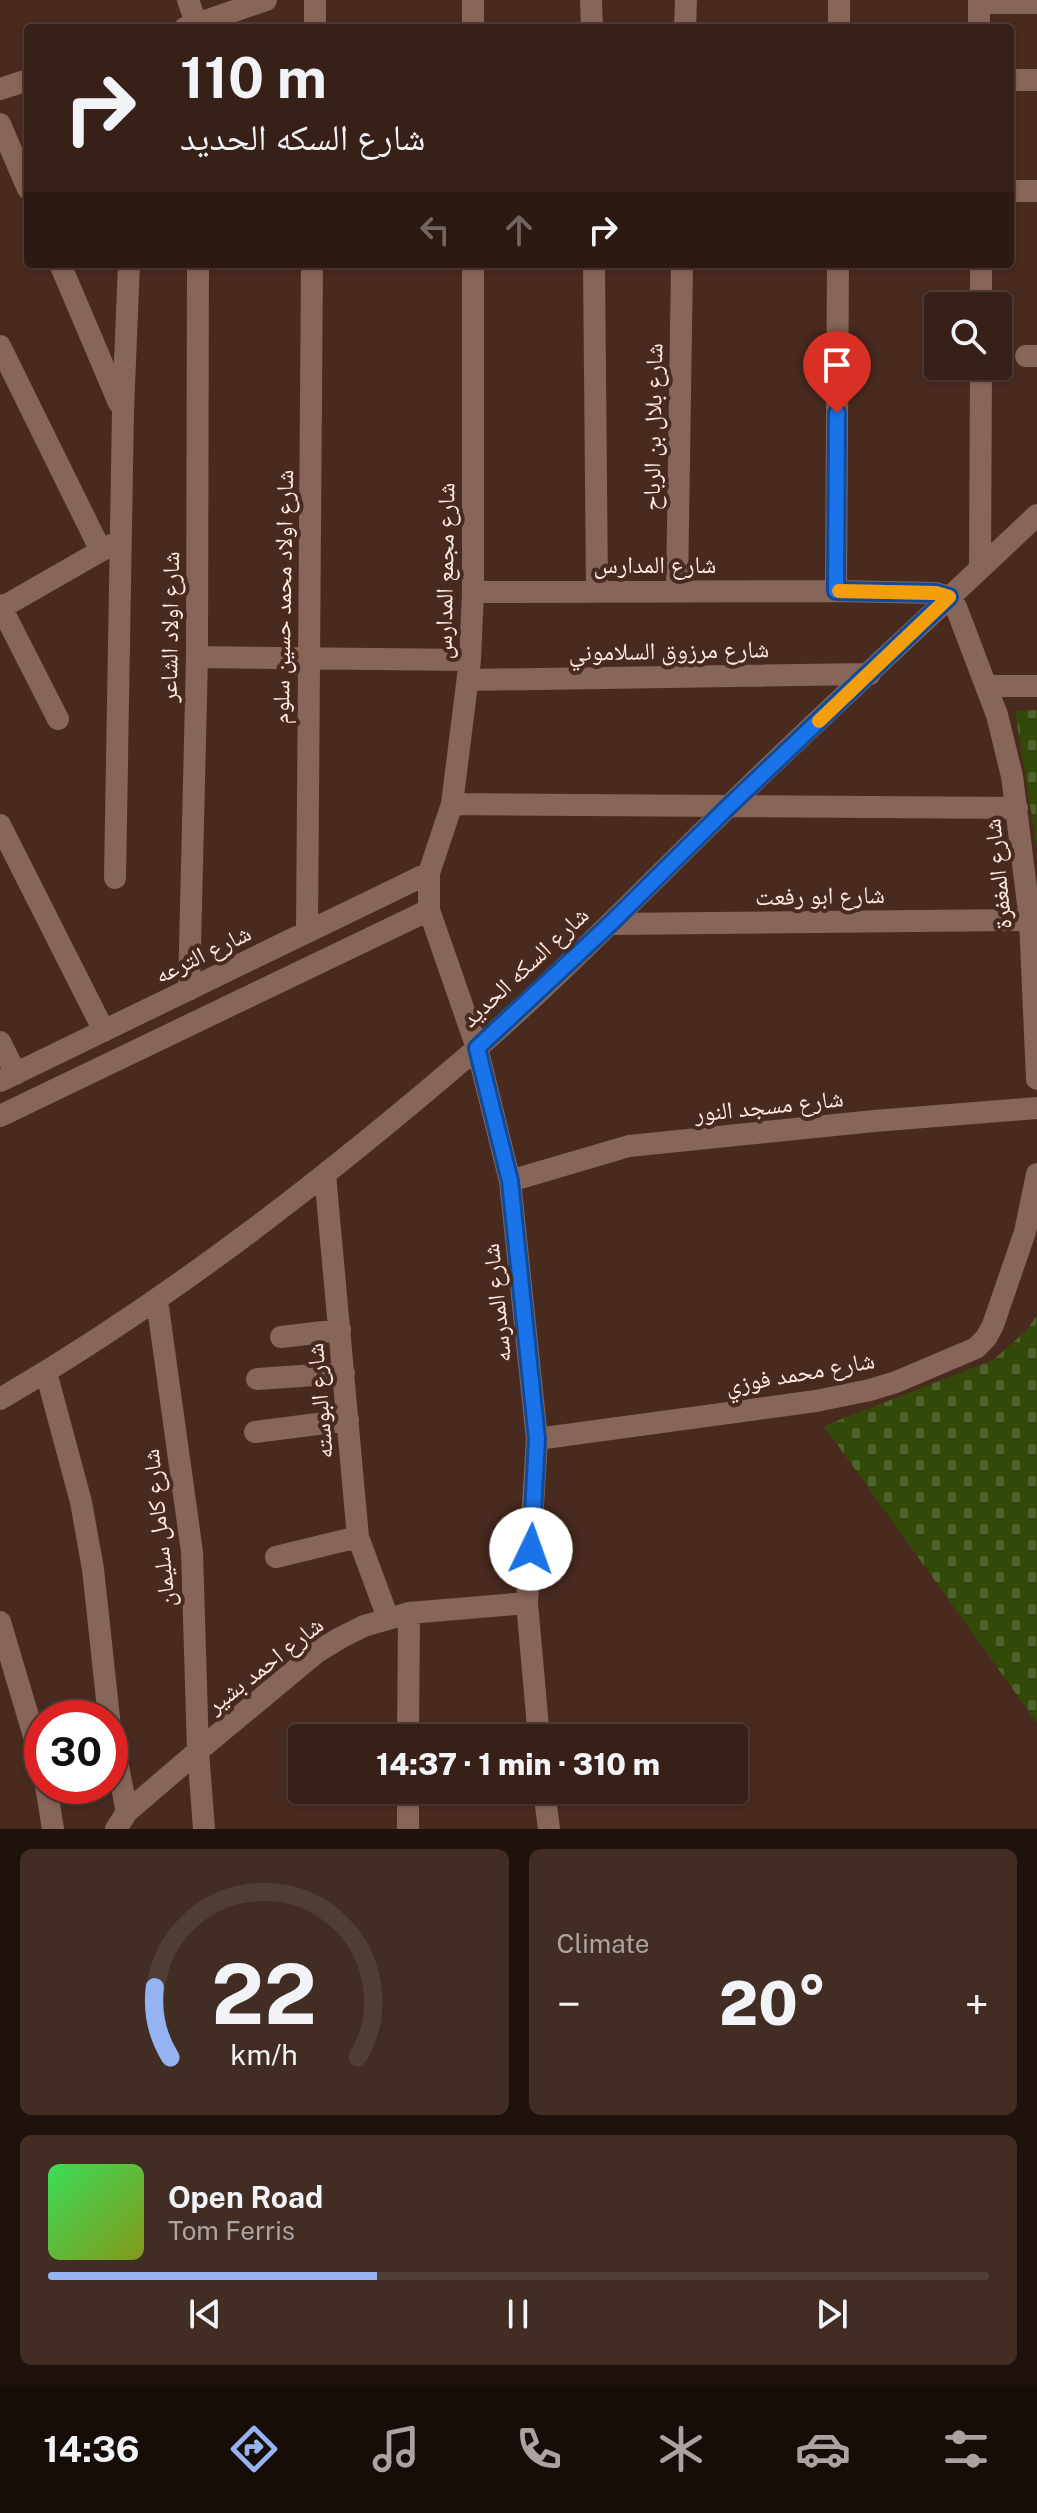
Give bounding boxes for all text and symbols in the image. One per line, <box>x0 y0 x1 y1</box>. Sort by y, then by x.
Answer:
text: 110 m <box>180 45 327 111</box>
icon: right <box>48 56 152 160</box>
text: شارع السكه الحديد <box>180 116 425 158</box>
icon: left <box>413 208 457 252</box>
icon: ahead <box>497 208 541 252</box>
icon: right <box>581 208 625 252</box>
map controls <box>924 292 1012 380</box>
button: search <box>924 292 1012 380</box>
pin <box>803 331 871 413</box>
street label: شارع بلال بن الرباح <box>637 343 669 511</box>
icon: arrive <box>815 343 859 387</box>
street label: شارع اولاد محمد حسين سلوم <box>266 469 301 725</box>
street label: شارع مجمع المدارس <box>428 482 462 660</box>
street label: شارع المدارس <box>594 550 716 580</box>
street label: شارع اولاد الشاعر <box>154 551 186 704</box>
street label: شارع مرزوق السلاموني <box>568 634 770 672</box>
street label: شارع المغفرة <box>977 817 1019 931</box>
street label: شارع ابو رفعت <box>755 880 885 912</box>
street label: شارع السكه الحديد <box>455 900 595 1034</box>
street label: شارع الترعه <box>150 918 256 990</box>
street label: شارع مسجد النور <box>692 1083 845 1129</box>
street label: شارع المدرسه <box>476 1242 518 1364</box>
street label: شارع البوسته <box>300 1342 340 1460</box>
street label: شارع محمد فوزي <box>723 1345 878 1405</box>
street label: شارع كامل سليمان <box>136 1447 182 1609</box>
position arrow <box>489 1507 573 1591</box>
street label: شارع احمد بشير <box>200 1610 330 1721</box>
speed limit sign: 30 <box>24 1700 128 1804</box>
text: 14:37 · 1 min · 310 m <box>376 1746 660 1782</box>
text: Climate <box>557 1928 650 1959</box>
text: 22 <box>211 1945 317 2043</box>
text: 20° <box>719 1968 826 2039</box>
text: − <box>557 1978 581 2030</box>
text: + <box>965 1978 989 2030</box>
text: km/h <box>231 2038 298 2071</box>
text: Open Road <box>168 2179 323 2215</box>
text: Tom Ferris <box>168 2215 295 2246</box>
icon: previous <box>183 2292 227 2336</box>
icon: pause <box>496 2292 540 2336</box>
icon: next <box>810 2292 854 2336</box>
icon: directions <box>226 2421 282 2477</box>
icon: music <box>368 2421 424 2477</box>
icon: phone <box>511 2421 567 2477</box>
icon: climate <box>653 2421 709 2477</box>
icon: car <box>795 2421 851 2477</box>
icon: filters <box>938 2421 994 2477</box>
text: 14:36 <box>43 2428 140 2470</box>

